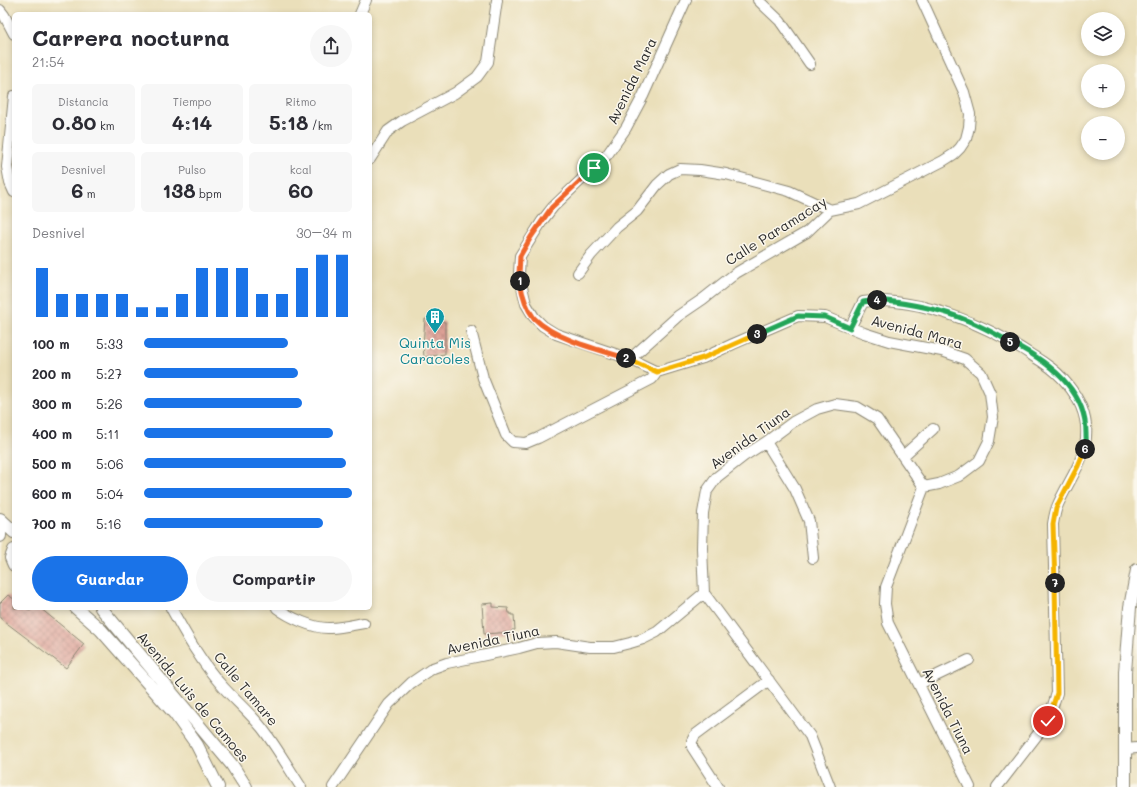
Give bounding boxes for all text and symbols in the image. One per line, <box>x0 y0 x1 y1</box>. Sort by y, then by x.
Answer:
map controls <box>1081 12 1125 160</box>
button: layers <box>1081 12 1125 56</box>
text: Carrera nocturna <box>32 23 230 52</box>
button: share <box>310 25 352 67</box>
street label: Avenida Mara <box>602 34 661 127</box>
text: 21:54 <box>32 53 64 70</box>
button: + <box>1081 64 1125 108</box>
text: Distancia <box>58 94 109 109</box>
text: Tiempo <box>173 94 211 109</box>
text: Ritmo <box>285 94 316 109</box>
text: 0.80 <box>52 109 96 135</box>
text: 4:14 <box>172 109 212 135</box>
text: 5:18 <box>269 109 308 135</box>
button: − <box>1081 116 1125 160</box>
text: km <box>96 118 115 133</box>
text: /km <box>308 118 332 133</box>
pin <box>577 151 611 185</box>
icon: arrive <box>583 157 605 179</box>
text: Desnivel <box>61 162 106 177</box>
text: Pulso <box>178 162 206 177</box>
text: kcal <box>290 162 312 177</box>
text: 6 <box>71 177 83 203</box>
text: 138 <box>162 177 196 203</box>
text: 60 <box>288 177 313 203</box>
text: m <box>83 186 96 201</box>
text: bpm <box>196 186 222 201</box>
street label: Calle Paramacay <box>721 192 830 269</box>
text: Desnivel <box>32 224 85 241</box>
text: 30–34 m <box>296 224 352 241</box>
pin: 1 <box>510 271 530 291</box>
text: 1 <box>518 273 522 288</box>
pin: 4 <box>867 290 887 310</box>
text: 4 <box>874 292 880 307</box>
building icon: Quinta Mis Caracoles <box>424 306 446 334</box>
street label: Avenida Mara <box>869 310 965 353</box>
pin: 3 <box>747 324 767 344</box>
text: 3 <box>754 326 760 341</box>
pin: 5 <box>1000 332 1020 352</box>
place label: Quinta Mis Caracoles <box>399 333 471 368</box>
text: 5 <box>1007 334 1013 349</box>
text: 100 m <box>32 335 69 352</box>
text: 5:33 <box>96 335 123 352</box>
pin: 2 <box>616 348 636 368</box>
text: 2 <box>623 350 629 365</box>
text: 200 m <box>32 365 71 382</box>
text: 5:27 <box>96 365 122 382</box>
text: 300 m <box>32 395 72 412</box>
text: 5:26 <box>96 395 123 412</box>
street label: Avenida Tiuna <box>706 402 794 473</box>
text: 400 m <box>32 425 72 442</box>
text: 5:11 <box>96 425 119 442</box>
pin: 6 <box>1075 439 1095 459</box>
text: 6 <box>1082 441 1088 456</box>
text: 500 m <box>32 455 71 472</box>
text: 5:06 <box>96 455 123 472</box>
text: 600 m <box>32 485 72 502</box>
text: 5:04 <box>96 485 123 502</box>
text: 700 m <box>32 515 71 532</box>
text: 5:16 <box>96 515 121 532</box>
button: Guardar <box>32 556 188 602</box>
button: Compartir <box>196 556 352 602</box>
pin: 7 <box>1045 573 1065 593</box>
text: 7 <box>1052 575 1058 590</box>
street label: Avenida Tiuna <box>445 620 541 659</box>
street label: Avenida Luis de Camoes <box>133 627 254 766</box>
street label: Calle Tamare <box>210 648 283 730</box>
street label: Avenida Tiuna <box>918 664 978 757</box>
pin <box>1031 704 1065 738</box>
icon: check <box>1037 710 1059 732</box>

